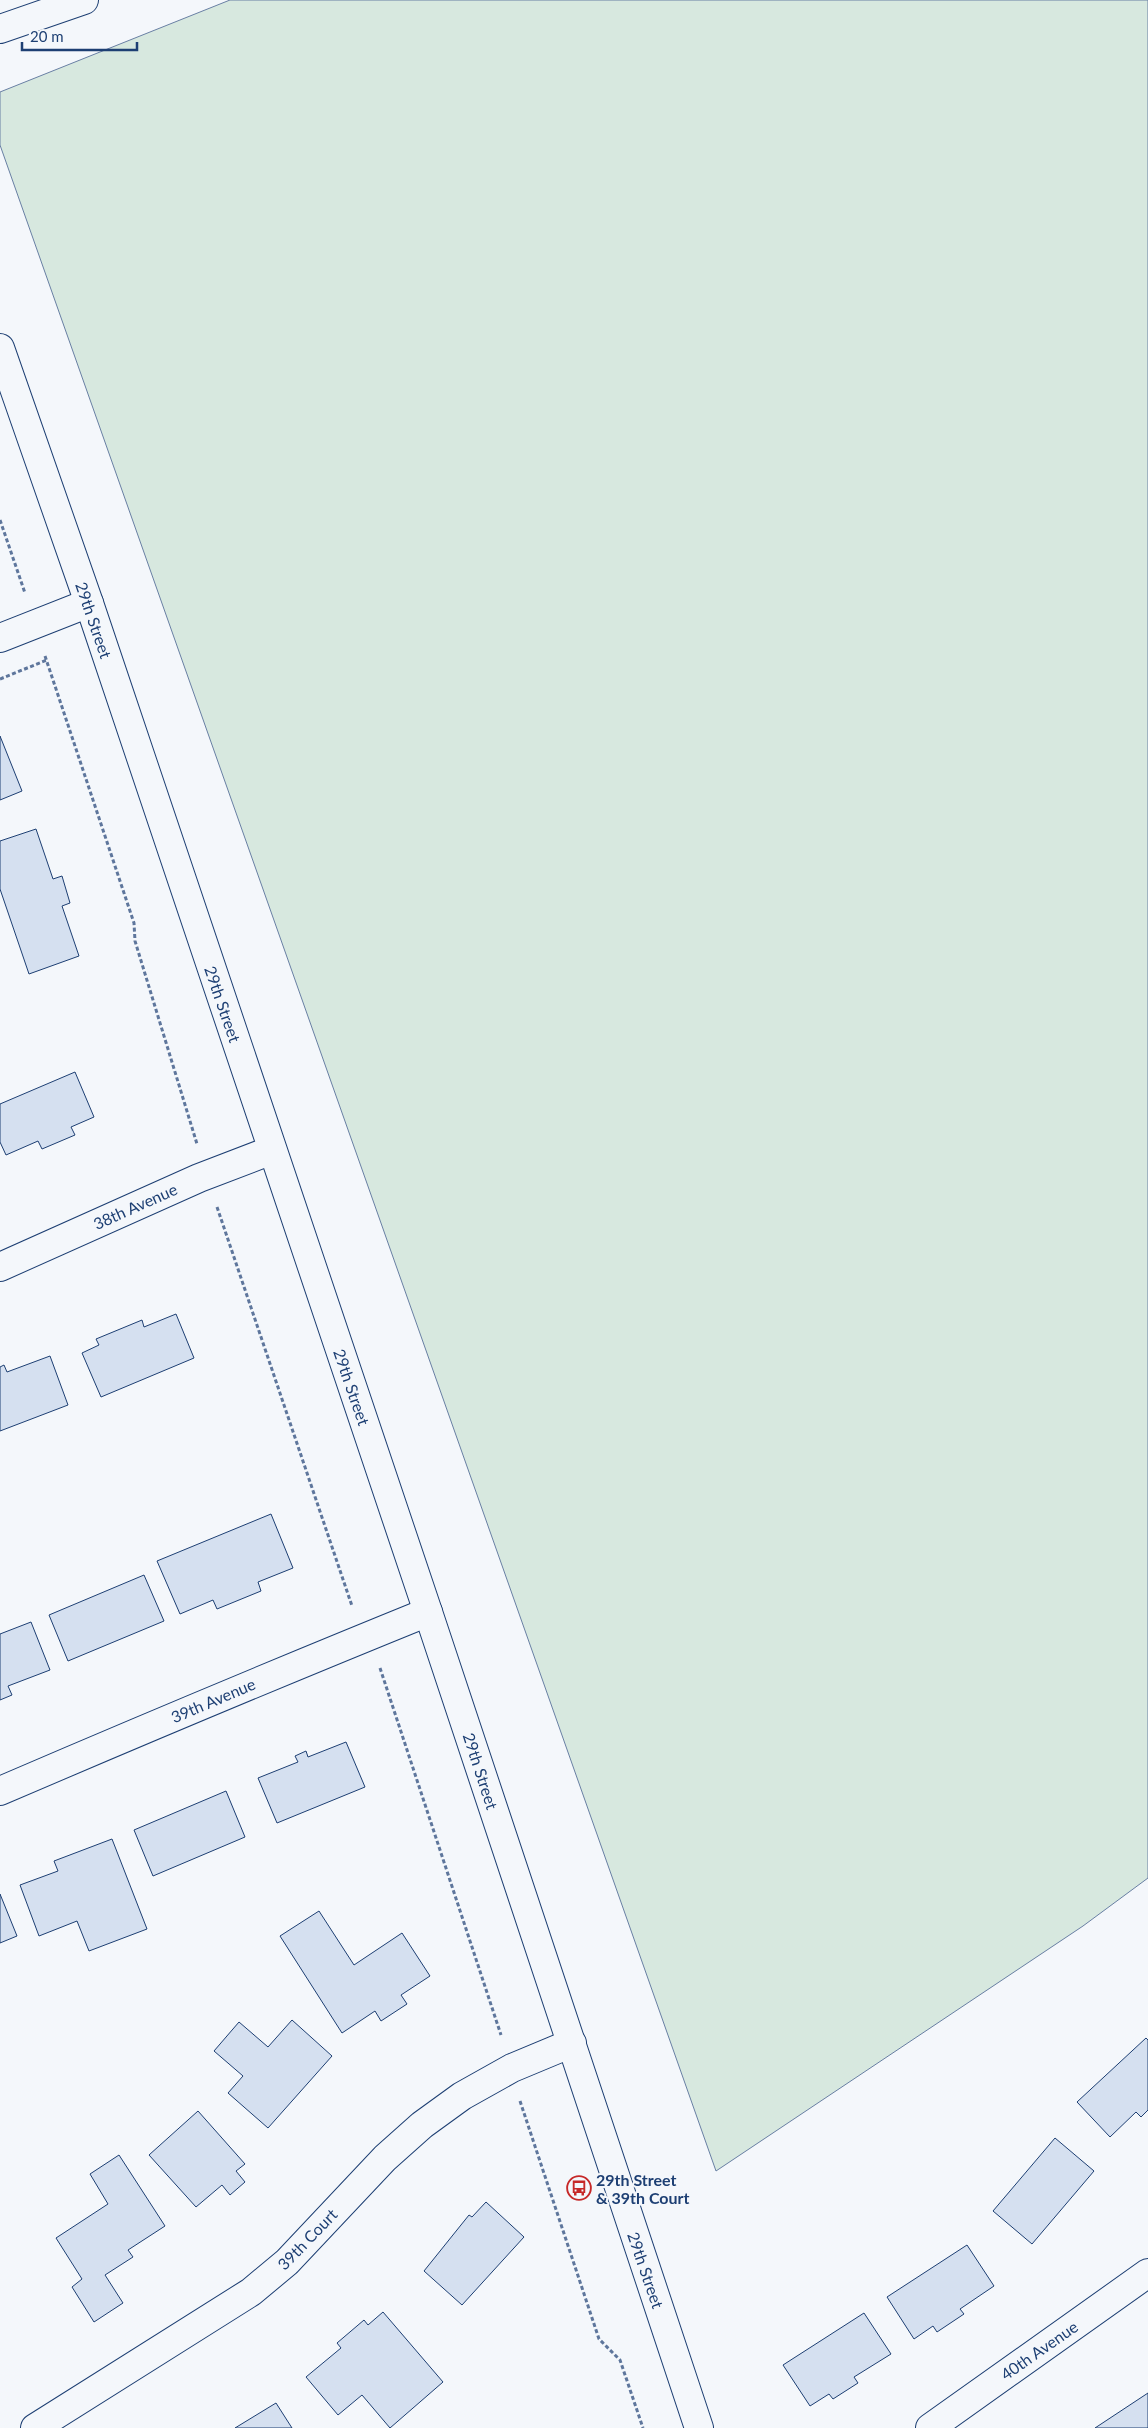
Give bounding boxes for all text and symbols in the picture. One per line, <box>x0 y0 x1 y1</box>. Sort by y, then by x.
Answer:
scale bar <box>22 20 138 52</box>
text: 20 m <box>30 27 64 45</box>
street label: 29th Street <box>72 579 116 661</box>
street label: 29th Street <box>201 963 245 1045</box>
street label: 38th Avenue <box>90 1179 180 1233</box>
street label: 29th Street <box>330 1346 374 1428</box>
street label: 39th Avenue <box>168 1674 258 1726</box>
street label: 29th Street <box>460 1730 502 1812</box>
place label: 29th Street & 39th Court <box>596 2170 689 2207</box>
bus stop icon: 29th Street & 39th Court <box>566 2175 592 2201</box>
street label: 39th Court <box>273 2204 341 2273</box>
street label: 29th Street <box>624 2229 668 2311</box>
street label: 40th Avenue <box>997 2316 1081 2384</box>

